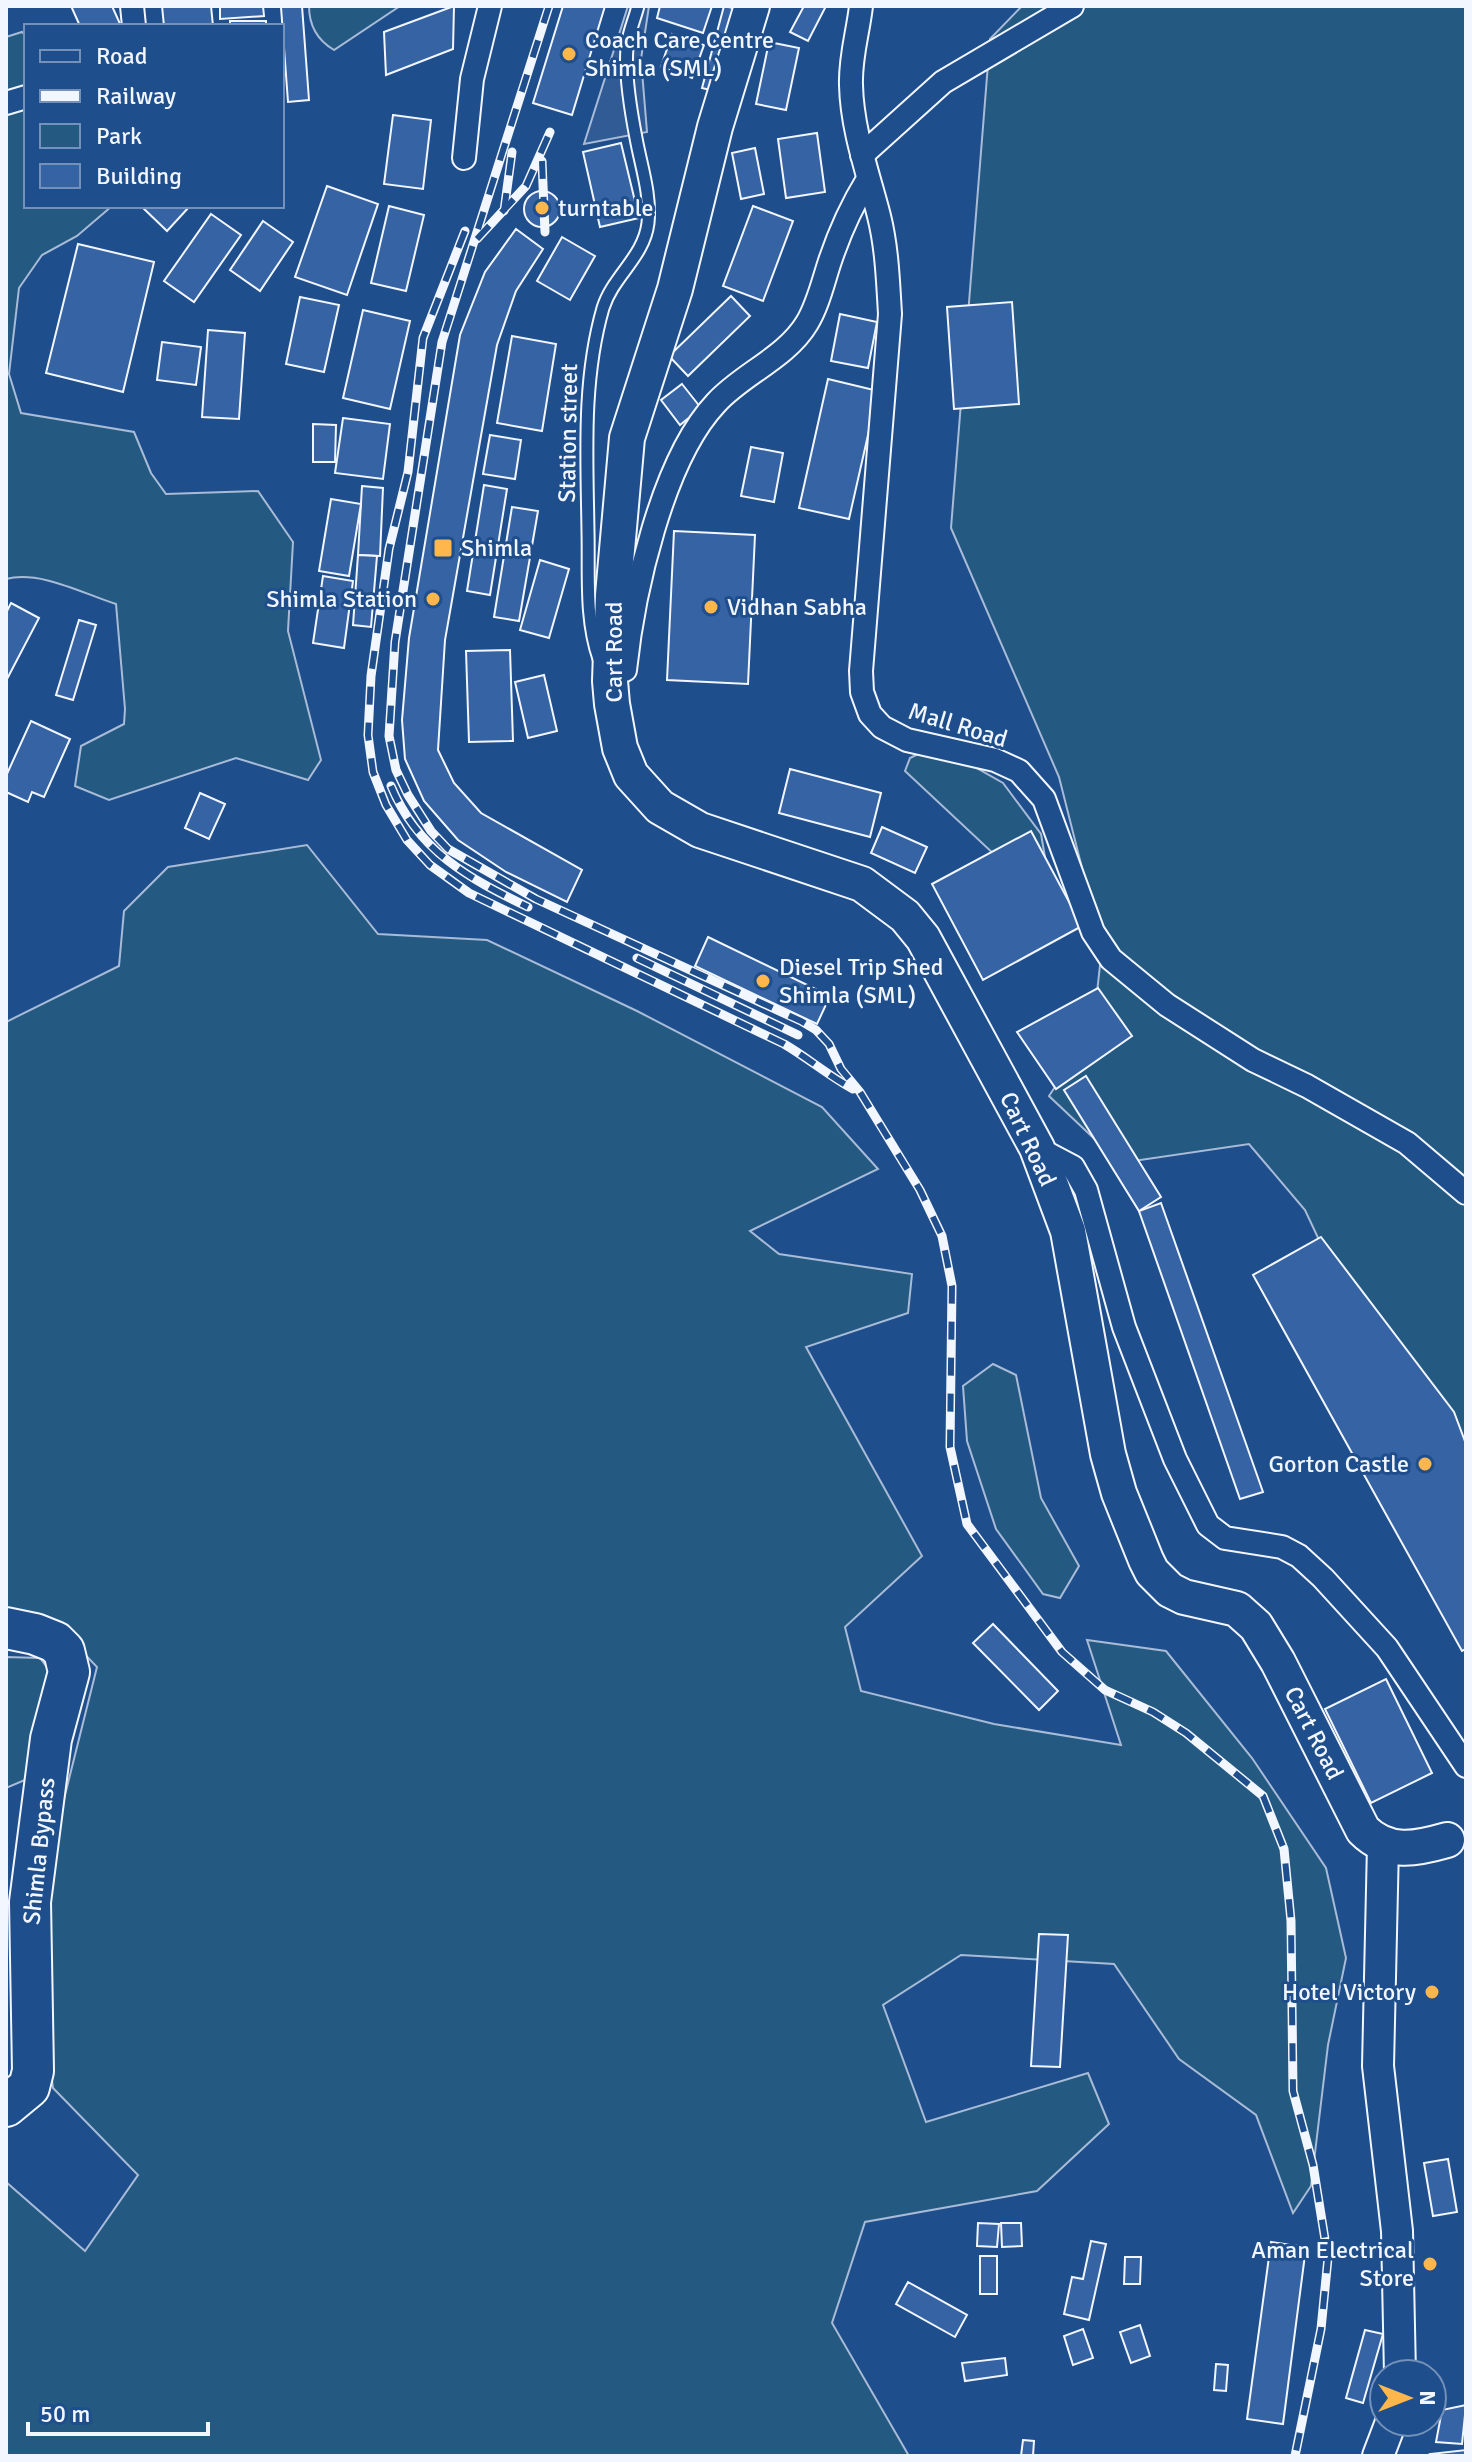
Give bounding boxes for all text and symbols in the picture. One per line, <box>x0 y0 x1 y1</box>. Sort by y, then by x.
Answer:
legend <box>24 24 284 208</box>
place label: Coach Care Centre Shimla (SML) <box>585 25 774 83</box>
text: Road <box>96 41 147 71</box>
marker: Coach Care Centre Shimla (SML) <box>560 45 578 63</box>
text: Railway <box>96 81 176 111</box>
text: Park <box>96 121 142 151</box>
text: Building <box>96 161 182 191</box>
place label: turntable <box>558 193 654 223</box>
marker: turntable <box>533 199 551 217</box>
street label: Station street <box>552 363 584 503</box>
place label: Shimla <box>461 533 532 563</box>
marker: Shimla <box>432 537 454 559</box>
place label: Shimla Station <box>266 584 417 614</box>
marker: Shimla Station <box>424 590 442 608</box>
place label: Vidhan Sabha <box>727 592 867 622</box>
marker: Vidhan Sabha <box>702 598 720 616</box>
street label: Cart Road <box>599 602 629 702</box>
street label: Mall Road <box>905 696 1011 754</box>
place label: Diesel Trip Shed Shimla (SML) <box>779 952 943 1010</box>
marker: Diesel Trip Shed Shimla (SML) <box>754 972 772 990</box>
street label: Cart Road <box>993 1087 1063 1191</box>
place label: Gorton Castle <box>1269 1449 1409 1479</box>
marker: Gorton Castle <box>1416 1455 1434 1473</box>
street label: Cart Road <box>1278 1681 1350 1785</box>
street label: Shimla Bypass <box>16 1776 62 1926</box>
place label: Hotel Victory <box>1282 1977 1416 2007</box>
marker: Hotel Victory <box>1423 1983 1441 2001</box>
place label: Aman Electrical Store <box>1251 2235 1414 2293</box>
marker: Aman Electrical Store <box>1421 2255 1439 2273</box>
north arrow <box>1368 2358 1448 2438</box>
scale bar <box>28 2386 208 2436</box>
text: N <box>1414 2390 1441 2406</box>
text: 50 m <box>40 2399 90 2429</box>

